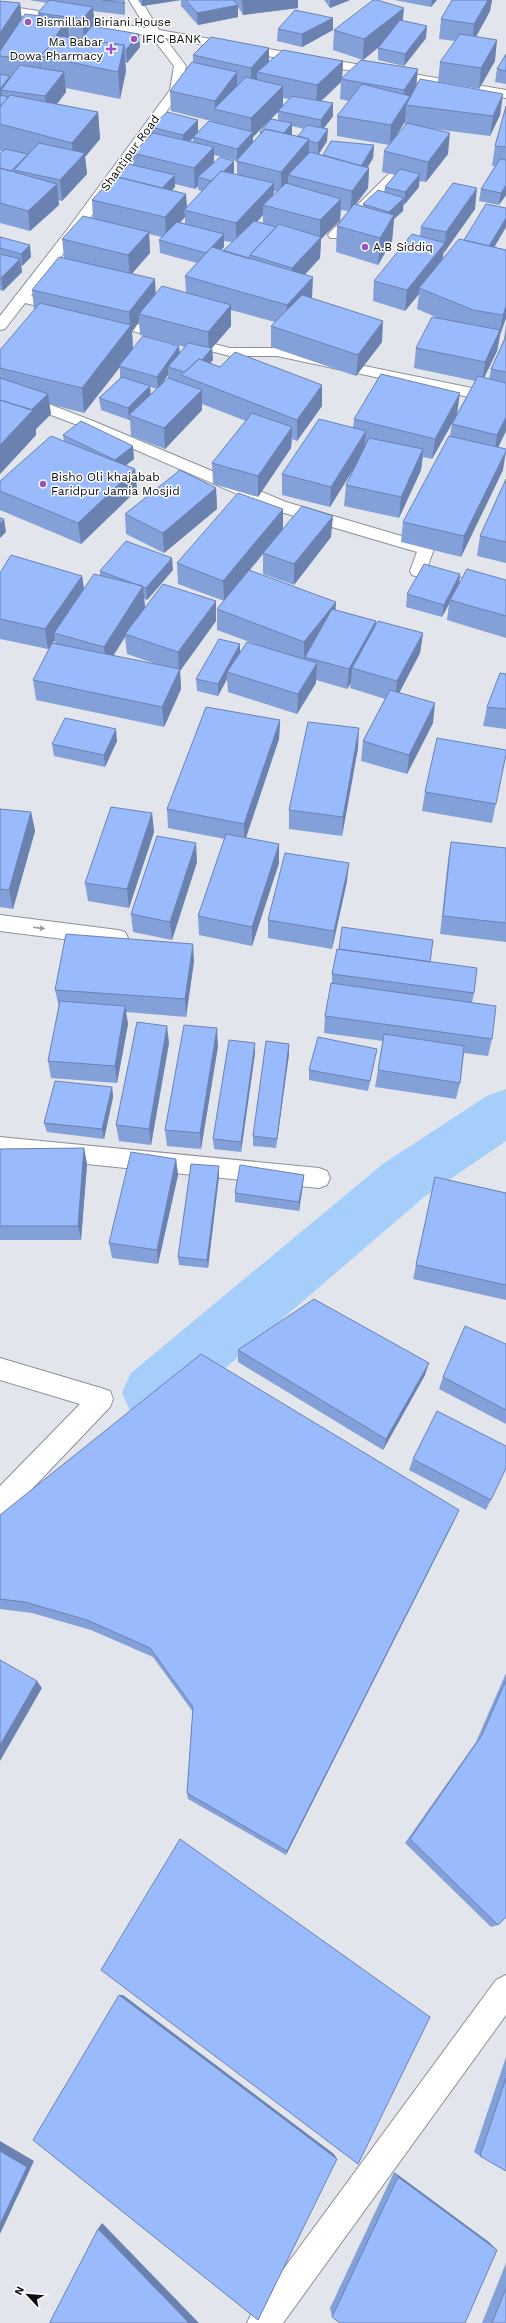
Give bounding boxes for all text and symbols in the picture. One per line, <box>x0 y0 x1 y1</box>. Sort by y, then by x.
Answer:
place label: Bismillah Biriani House <box>36 15 171 29</box>
marker: Bismillah Biriani House <box>23 17 33 27</box>
place label: IFIC BANK <box>142 32 201 46</box>
marker: IFIC BANK <box>129 34 139 44</box>
place label: Ma Babar Dowa Pharmacy <box>9 35 104 63</box>
marker: Ma Babar Dowa Pharmacy <box>106 44 116 54</box>
street label: Shantipur Road <box>98 112 162 194</box>
place label: A.B Siddiq <box>373 240 433 254</box>
marker: A.B Siddiq <box>360 242 370 252</box>
place label: Bisho Oli khajabab Faridpur Jamia Mosjid <box>51 470 180 498</box>
marker: Bisho Oli khajabab Faridpur Jamia Mosjid <box>38 479 48 489</box>
one-way arrow <box>33 925 45 931</box>
north arrow <box>8 2275 48 2315</box>
text: N <box>12 2284 27 2297</box>

